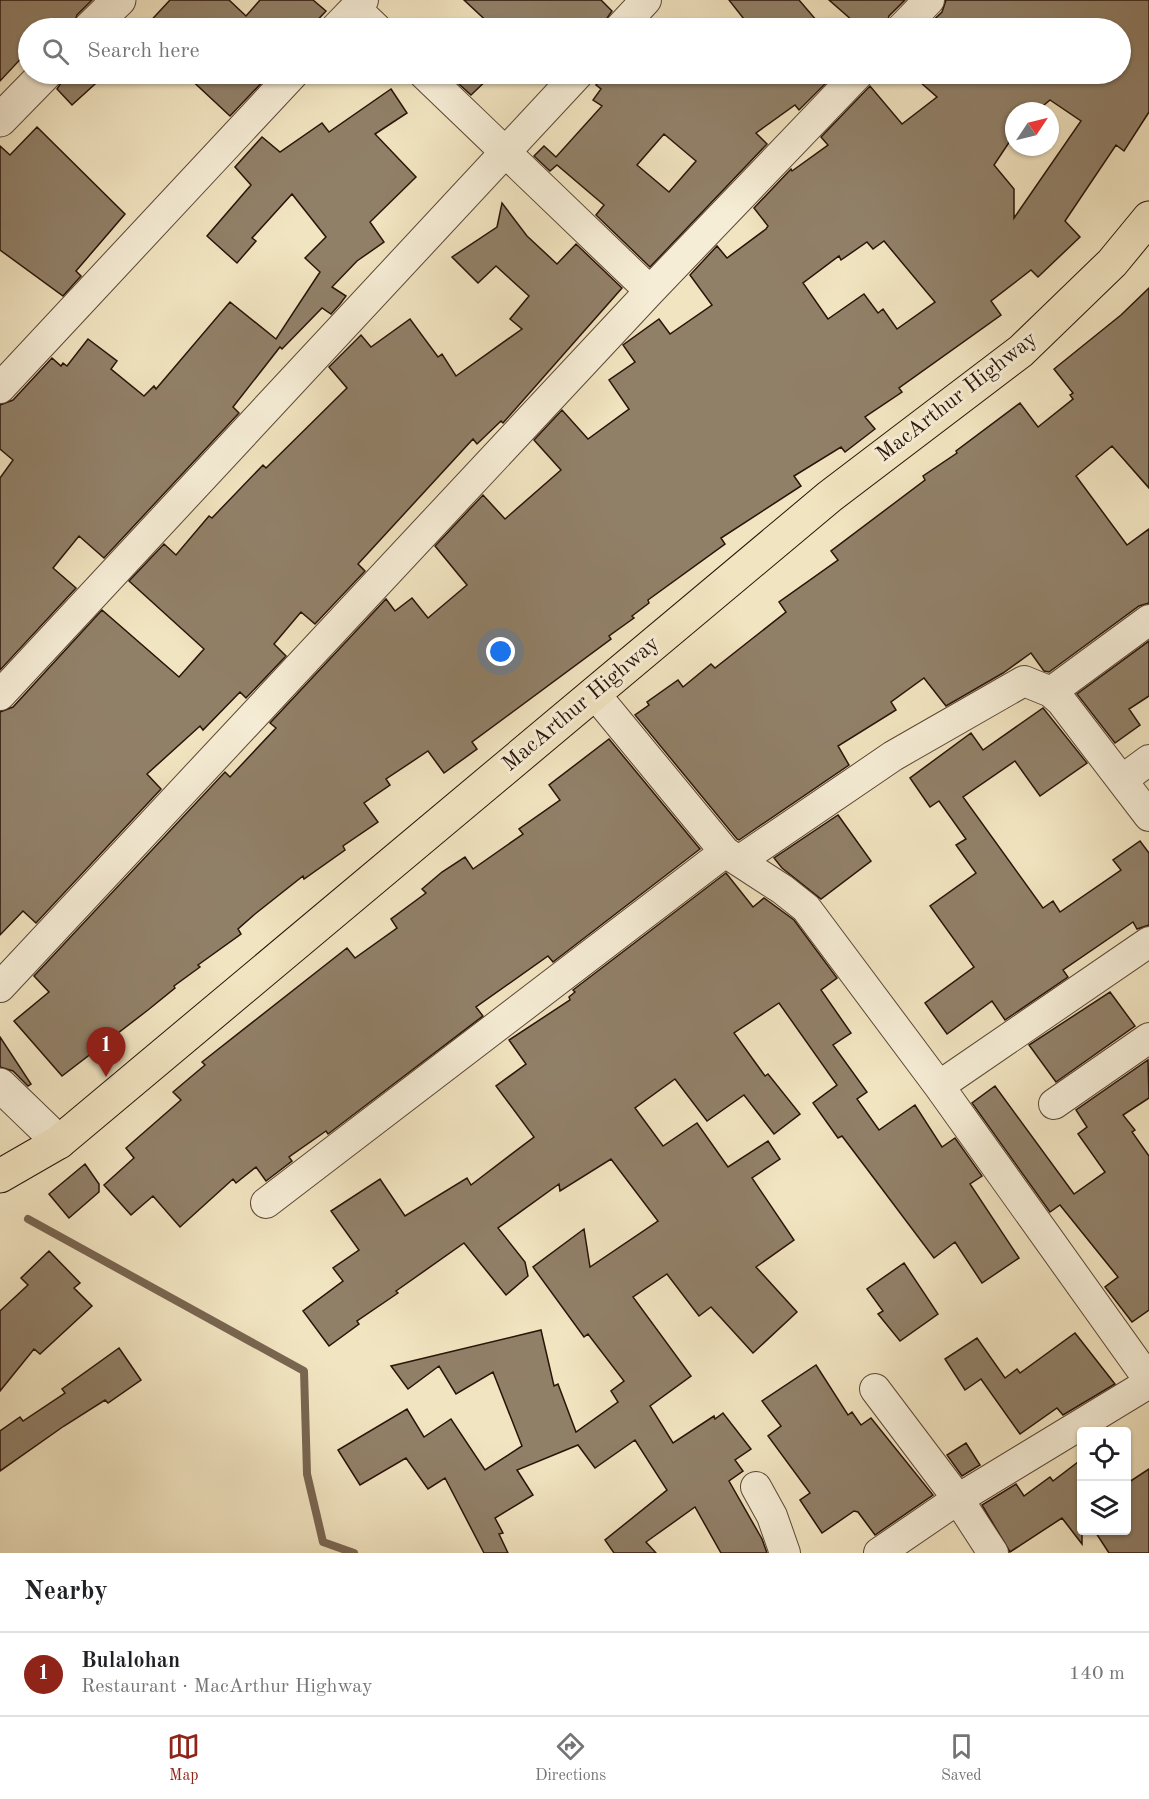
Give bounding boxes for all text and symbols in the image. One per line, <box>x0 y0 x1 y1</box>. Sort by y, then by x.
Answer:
search box <box>18 18 1131 84</box>
icon: search <box>39 35 72 68</box>
text: Search here <box>87 40 200 62</box>
north arrow <box>1005 102 1059 156</box>
street label: MacArthur Highway <box>873 327 1042 466</box>
street label: MacArthur Highway <box>498 632 664 776</box>
your location <box>486 637 515 666</box>
pin: 1 <box>86 1028 126 1077</box>
map controls <box>1077 1427 1131 1535</box>
button: locate <box>1077 1427 1131 1481</box>
button: layers <box>1077 1481 1131 1535</box>
text: Nearby <box>24 1579 108 1605</box>
text: Bulalohan <box>81 1650 180 1672</box>
text: 1 <box>38 1664 49 1684</box>
text: 140 m <box>1069 1664 1125 1684</box>
text: Restaurant · MacArthur Highway <box>81 1677 373 1697</box>
tab: Map <box>167 1730 200 1786</box>
tab: Directions <box>535 1730 606 1786</box>
tab: Saved <box>941 1730 982 1786</box>

